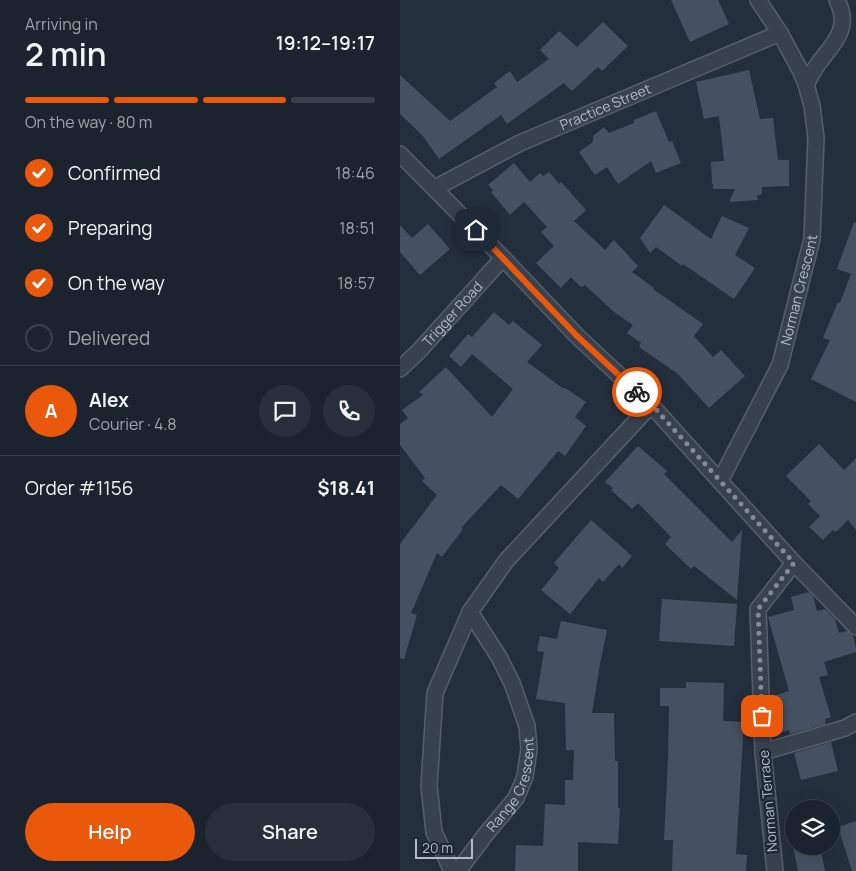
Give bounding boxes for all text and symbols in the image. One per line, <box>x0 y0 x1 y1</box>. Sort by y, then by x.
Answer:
text: Arriving in <box>25 13 98 35</box>
text: 19:12–19:17 <box>276 30 375 56</box>
text: 2 min <box>25 32 107 76</box>
street label: Practice Street <box>557 78 654 134</box>
text: On the way · 80 m <box>25 111 152 133</box>
icon: check <box>25 159 53 187</box>
text: Confirmed <box>68 160 161 186</box>
text: 18:46 <box>335 162 375 184</box>
pin <box>455 209 497 251</box>
icon: check <box>25 214 53 242</box>
text: Preparing <box>68 215 153 241</box>
icon: home <box>462 216 490 244</box>
text: 18:51 <box>339 217 375 239</box>
street label: Norman Crescent <box>775 234 821 347</box>
icon: check <box>25 269 53 297</box>
text: On the way <box>68 270 165 296</box>
text: 18:57 <box>337 272 375 294</box>
street label: Trigger Road <box>418 277 487 350</box>
text: Delivered <box>68 325 150 351</box>
courier <box>612 367 662 417</box>
icon: bike <box>623 378 651 406</box>
button: chat <box>259 385 311 437</box>
button: phone <box>323 385 375 437</box>
text: Alex <box>89 387 129 413</box>
text: A <box>45 398 57 424</box>
text: Courier · 4.8 <box>89 413 177 435</box>
text: Order #1156 <box>25 475 134 501</box>
text: $18.41 <box>317 475 375 501</box>
pin <box>741 695 783 737</box>
icon: bag <box>748 702 776 730</box>
street label: Range Crescent <box>482 736 538 836</box>
street label: Norman Terrace <box>754 749 781 853</box>
map controls <box>785 800 840 855</box>
button: layers <box>785 800 840 855</box>
button: Help <box>25 803 195 861</box>
button: Share <box>205 803 375 861</box>
scale bar <box>415 836 472 859</box>
text: 20 m <box>422 838 453 857</box>

